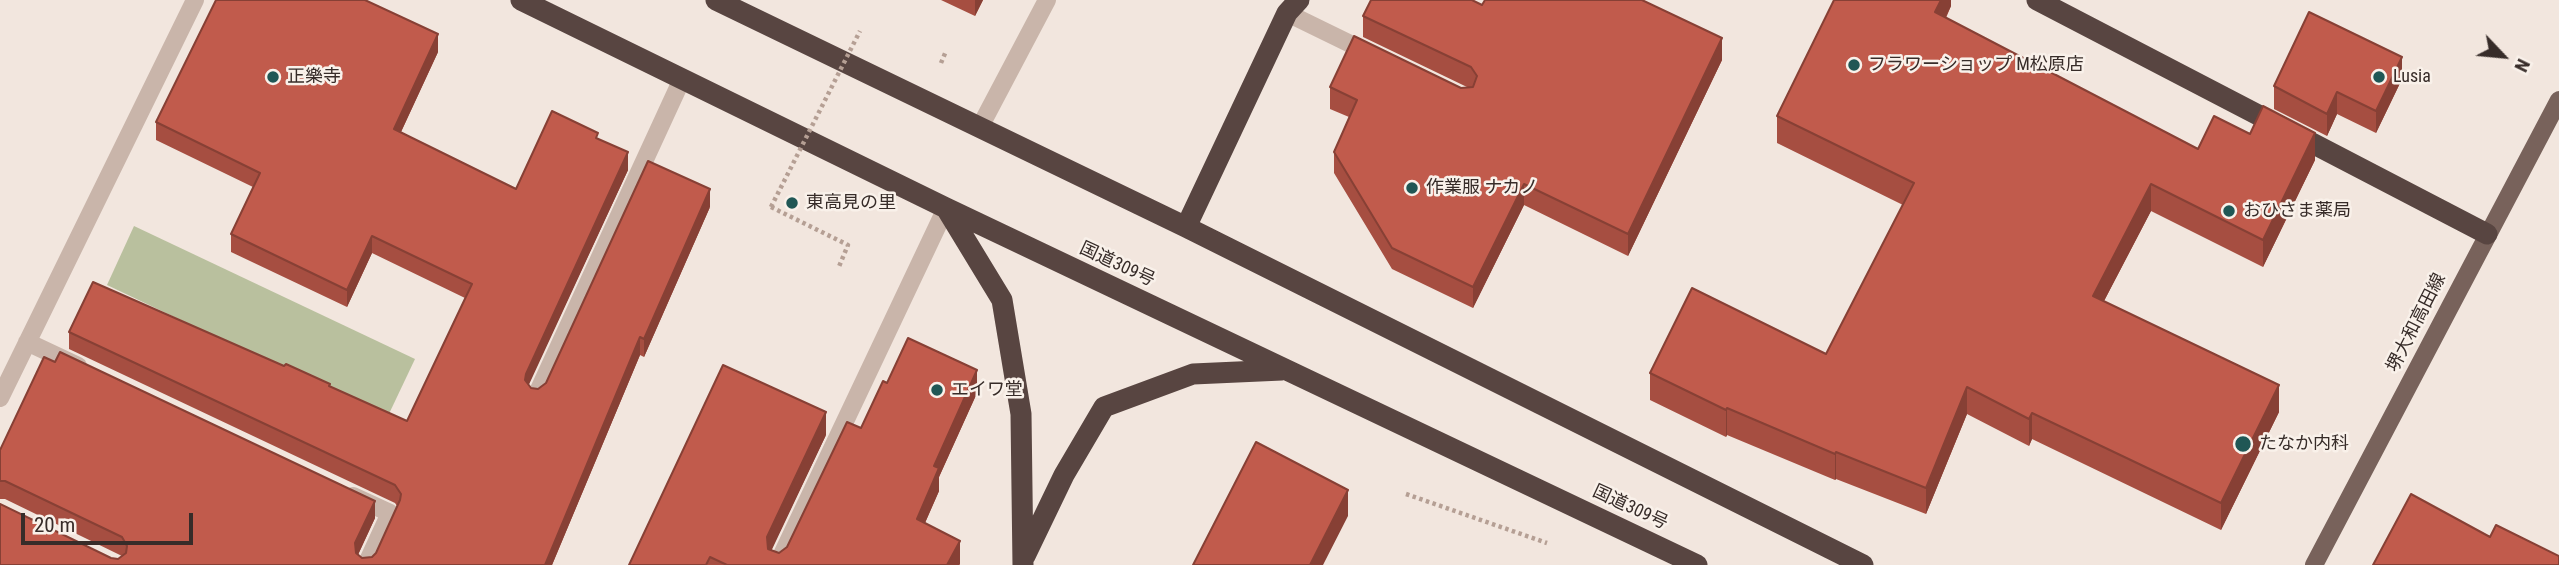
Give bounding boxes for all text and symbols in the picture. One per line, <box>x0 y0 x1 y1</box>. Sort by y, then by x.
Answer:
north arrow <box>2468 21 2538 91</box>
place label: フラワーショップ M松原店 <box>1868 54 2084 76</box>
text: N <box>2509 55 2535 76</box>
marker: フラワーショップ M松原店 <box>1846 57 1862 73</box>
place label: 正樂寺 <box>287 66 341 88</box>
place label: Lusia <box>2393 66 2431 88</box>
marker: 正樂寺 <box>265 69 281 85</box>
marker: Lusia <box>2371 69 2387 85</box>
place label: 作業服 ナカノ <box>1426 177 1538 199</box>
marker: 作業服 ナカノ <box>1404 180 1420 196</box>
place label: 東高見の里 <box>806 192 896 214</box>
marker: 東高見の里 <box>784 195 800 211</box>
place label: おひさま薬局 <box>2243 200 2351 222</box>
marker: おひさま薬局 <box>2221 203 2237 219</box>
street label: 国道309号 <box>1076 238 1158 292</box>
street label: 堺大和高田線 <box>2383 270 2451 376</box>
place label: エイワ堂 <box>951 379 1023 401</box>
marker: エイワ堂 <box>929 382 945 398</box>
place label: たなか内科 <box>2259 433 2349 455</box>
marker: たなか内科 <box>2233 434 2253 454</box>
street label: 国道309号 <box>1589 481 1671 535</box>
scale bar <box>24 498 196 542</box>
text: 20 m <box>34 513 75 537</box>

